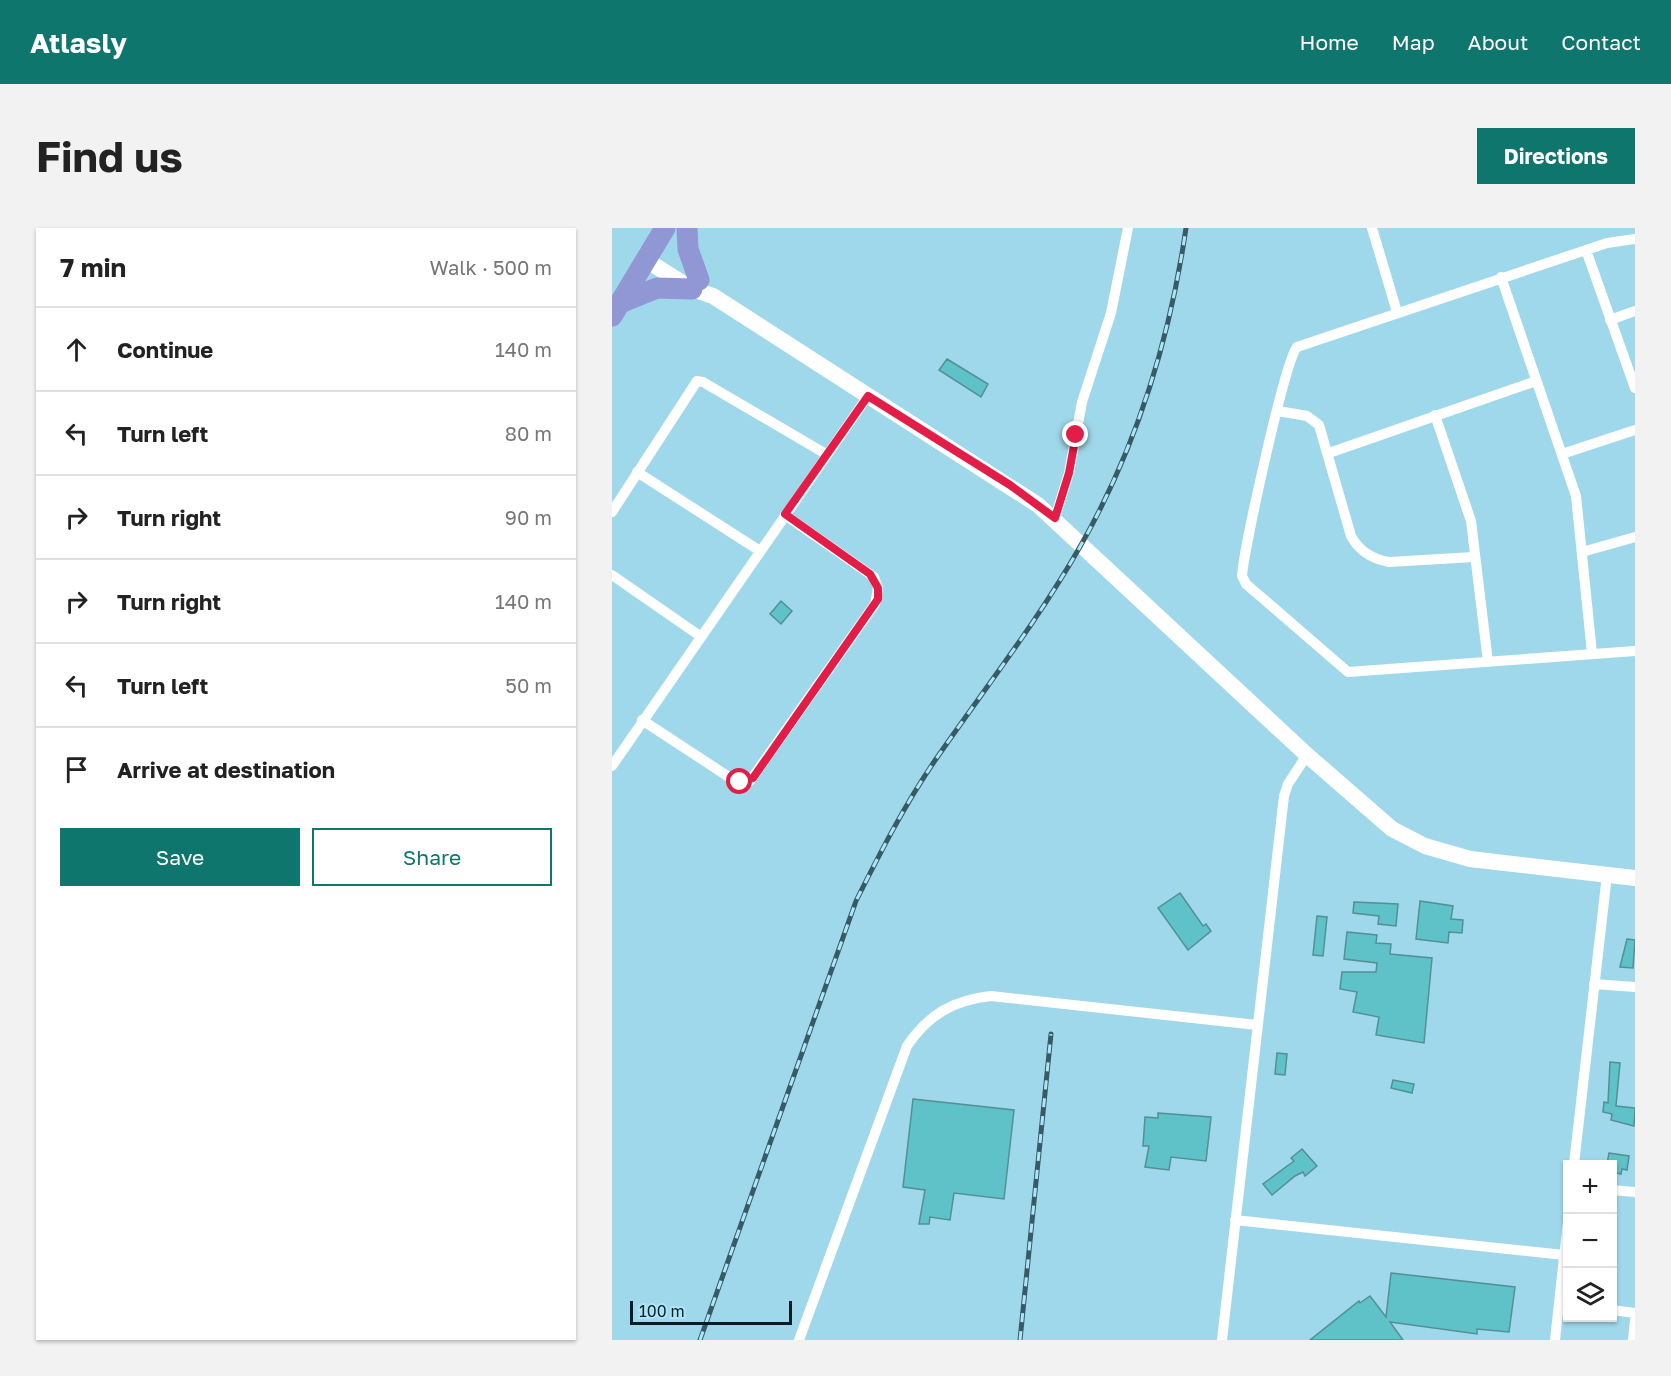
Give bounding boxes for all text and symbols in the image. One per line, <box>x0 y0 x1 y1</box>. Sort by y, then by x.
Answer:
text: Atlasly <box>30 26 127 59</box>
text: Home <box>1299 29 1359 55</box>
text: Map <box>1392 29 1435 55</box>
text: About <box>1468 29 1528 55</box>
text: Contact <box>1561 29 1641 55</box>
button: Directions <box>1477 128 1635 184</box>
text: Find us <box>36 131 183 181</box>
text: 7 min <box>60 252 126 283</box>
text: Walk · 500 m <box>430 255 552 279</box>
icon: ahead <box>60 333 93 366</box>
text: Continue <box>117 336 213 363</box>
text: 140 m <box>495 337 552 361</box>
icon: left <box>60 417 93 450</box>
text: Turn left <box>117 420 208 447</box>
text: 80 m <box>505 421 552 445</box>
route end <box>1062 421 1088 447</box>
icon: right <box>60 501 93 534</box>
text: Turn right <box>117 504 221 531</box>
text: 90 m <box>505 505 552 529</box>
icon: right <box>60 585 93 618</box>
text: Turn right <box>117 588 221 615</box>
text: 140 m <box>495 589 552 613</box>
icon: left <box>60 669 93 702</box>
text: Turn left <box>117 672 208 699</box>
text: 50 m <box>505 673 552 697</box>
icon: arrive <box>60 753 93 786</box>
text: Arrive at destination <box>117 756 335 783</box>
route start <box>726 768 752 794</box>
button: Save <box>60 828 300 886</box>
button: Share <box>312 828 552 886</box>
map controls <box>1563 1160 1617 1322</box>
button: + <box>1563 1160 1617 1214</box>
button: − <box>1563 1214 1617 1268</box>
button: layers <box>1563 1268 1617 1322</box>
scale bar <box>630 1298 792 1326</box>
text: 100 m <box>639 1301 685 1321</box>

